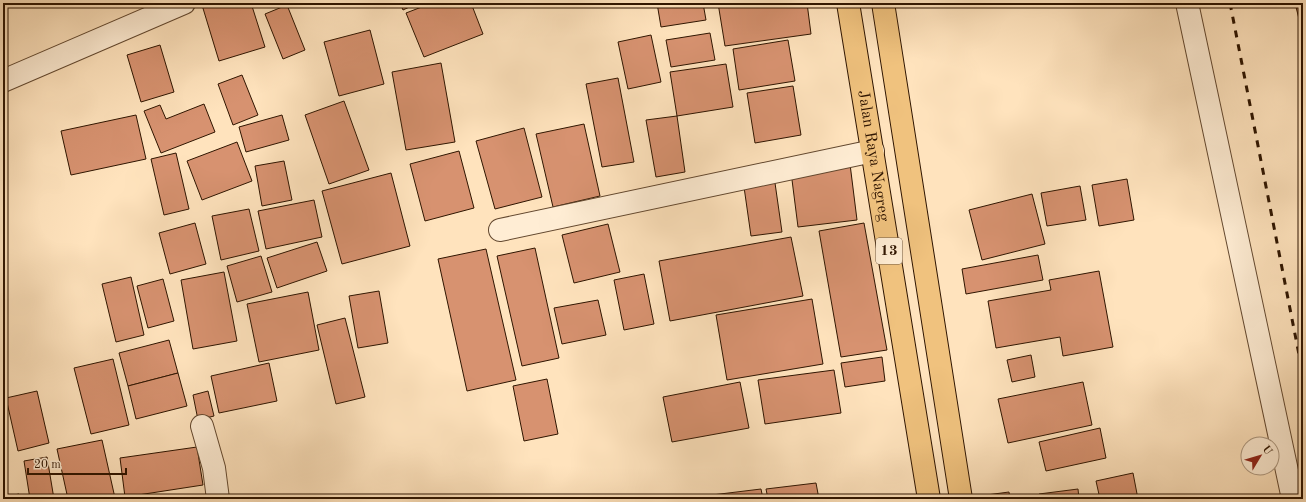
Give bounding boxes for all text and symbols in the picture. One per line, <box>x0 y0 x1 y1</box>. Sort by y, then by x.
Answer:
street label: Jalan Raya Nagreg <box>854 89 892 223</box>
road number: 13 <box>876 238 902 264</box>
north arrow <box>1240 436 1280 476</box>
text: U <box>1260 444 1274 458</box>
scale bar <box>28 450 126 476</box>
text: 20 m <box>34 459 61 471</box>

